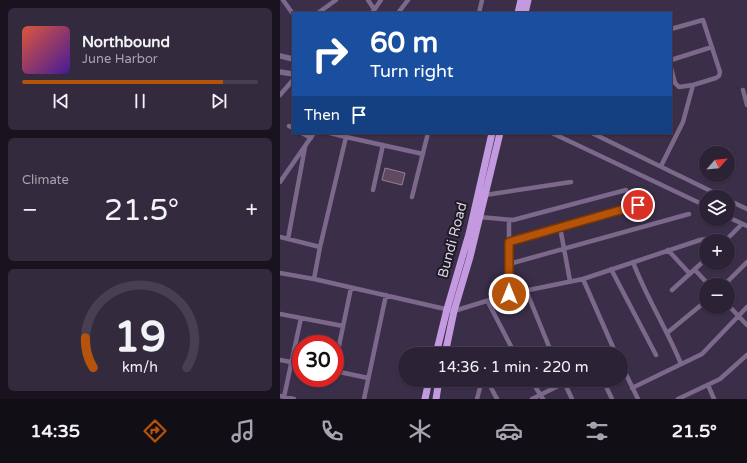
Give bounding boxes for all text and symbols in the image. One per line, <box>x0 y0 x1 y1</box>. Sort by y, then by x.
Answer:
text: 60 m <box>370 26 438 60</box>
icon: right <box>304 28 356 80</box>
text: Northbound <box>82 33 170 51</box>
text: June Harbor <box>82 51 158 67</box>
text: Turn right <box>370 60 454 82</box>
icon: previous <box>50 90 72 112</box>
icon: pause <box>129 90 151 112</box>
icon: next <box>208 90 230 112</box>
icon: arrive <box>348 104 370 126</box>
text: Then <box>304 106 340 124</box>
north arrow <box>699 146 735 182</box>
map controls <box>699 146 735 314</box>
text: Climate <box>22 172 69 188</box>
pin <box>621 188 655 222</box>
button: layers <box>699 190 735 226</box>
text: 21.5° <box>104 192 179 229</box>
icon: arrive <box>627 194 649 216</box>
text: − <box>22 197 38 223</box>
text: + <box>246 197 258 223</box>
street label: Bundi Road <box>434 200 471 280</box>
button: + <box>699 234 735 270</box>
position arrow <box>488 273 530 315</box>
button: − <box>699 278 735 314</box>
text: 19 <box>114 313 166 363</box>
speed limit sign: 30 <box>292 335 344 387</box>
text: km/h <box>122 358 158 375</box>
text: 14:36 · 1 min · 220 m <box>438 358 588 376</box>
icon: directions <box>141 417 169 445</box>
icon: music <box>229 417 257 445</box>
icon: phone <box>318 417 346 445</box>
icon: climate <box>406 417 434 445</box>
icon: car <box>495 417 523 445</box>
icon: filters <box>583 417 611 445</box>
text: 14:35 <box>30 420 80 442</box>
text: 21.5° <box>672 420 717 442</box>

